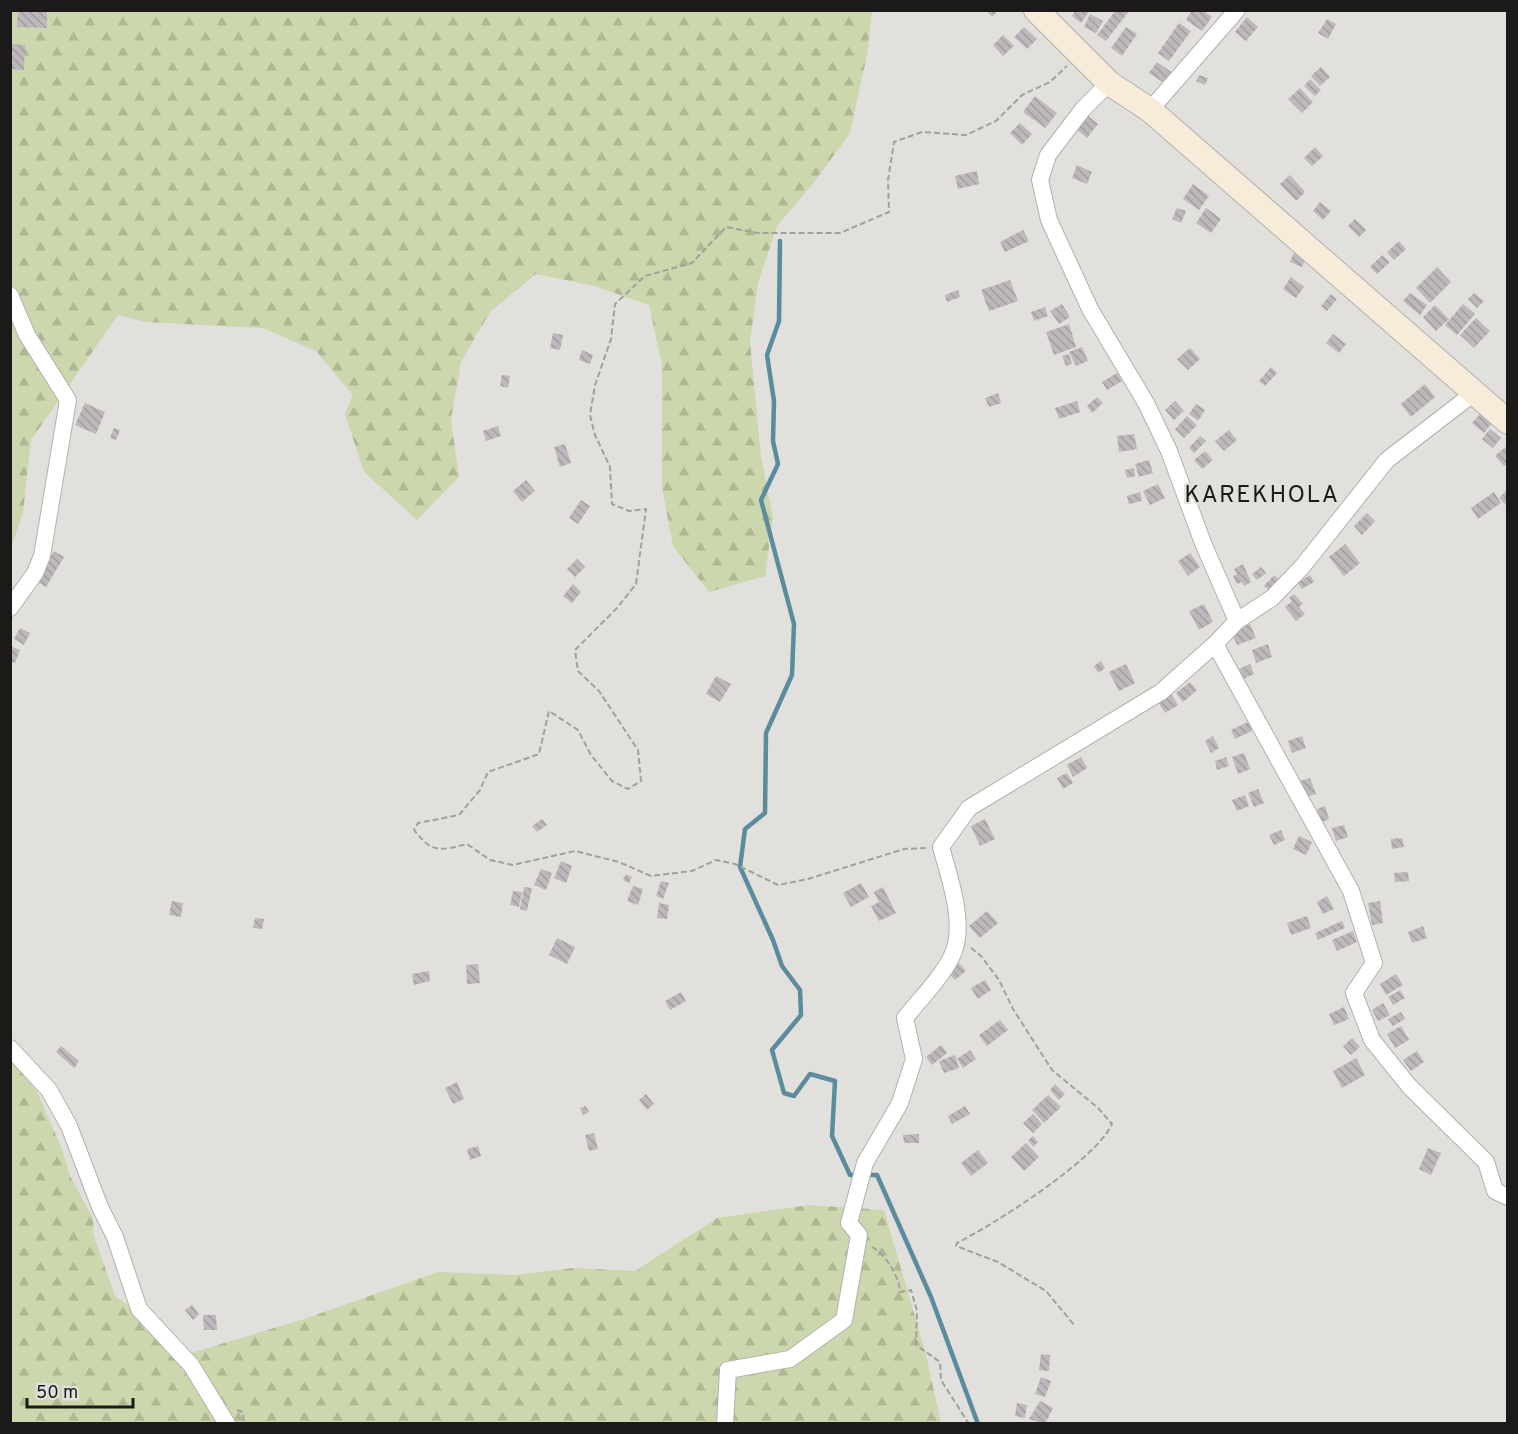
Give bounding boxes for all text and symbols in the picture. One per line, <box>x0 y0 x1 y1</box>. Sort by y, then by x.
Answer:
district label: KAREKHOLA <box>1184 481 1340 511</box>
scale bar <box>27 1371 134 1409</box>
text: 50 m <box>36 1382 78 1405</box>

